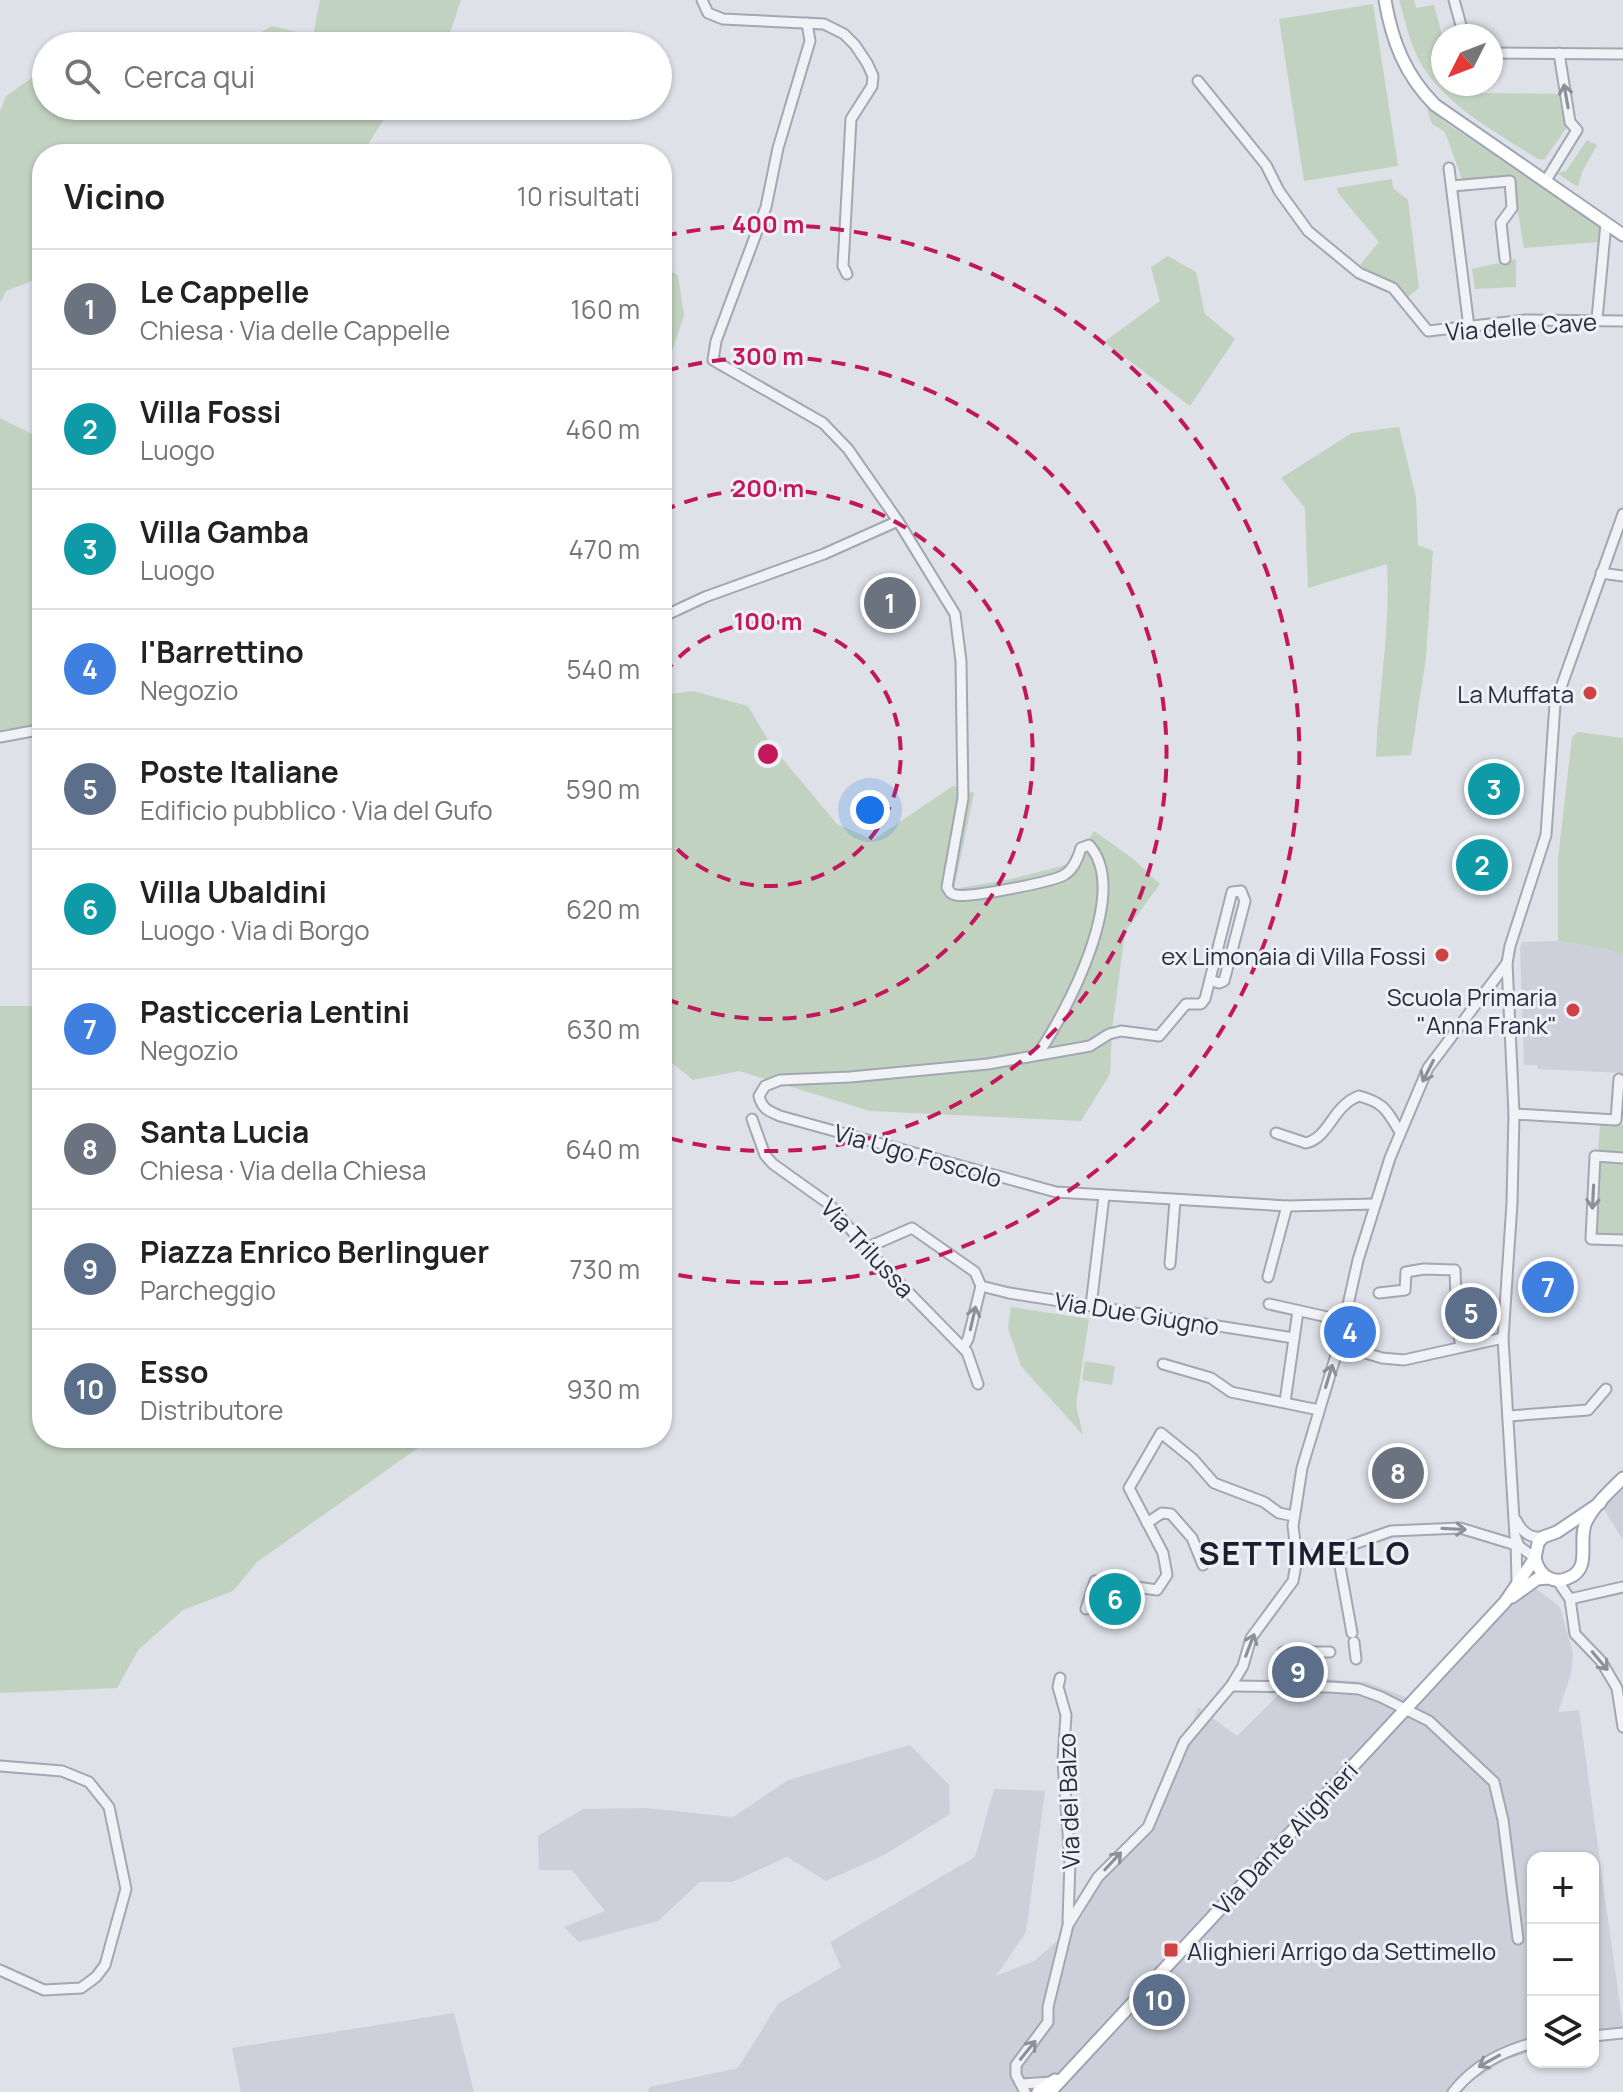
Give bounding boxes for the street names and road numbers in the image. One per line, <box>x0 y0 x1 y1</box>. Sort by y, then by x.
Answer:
street label: Via delle Cave <box>1444 304 1598 348</box>
street label: Via Ugo Foscolo <box>830 1115 1006 1195</box>
street label: Via Trilussa <box>814 1192 922 1304</box>
street label: Via Due Giugno <box>1052 1284 1222 1342</box>
street label: Via del Balzo <box>1049 1732 1087 1870</box>
street label: Via Dante Alighieri <box>1205 1754 1365 1922</box>

